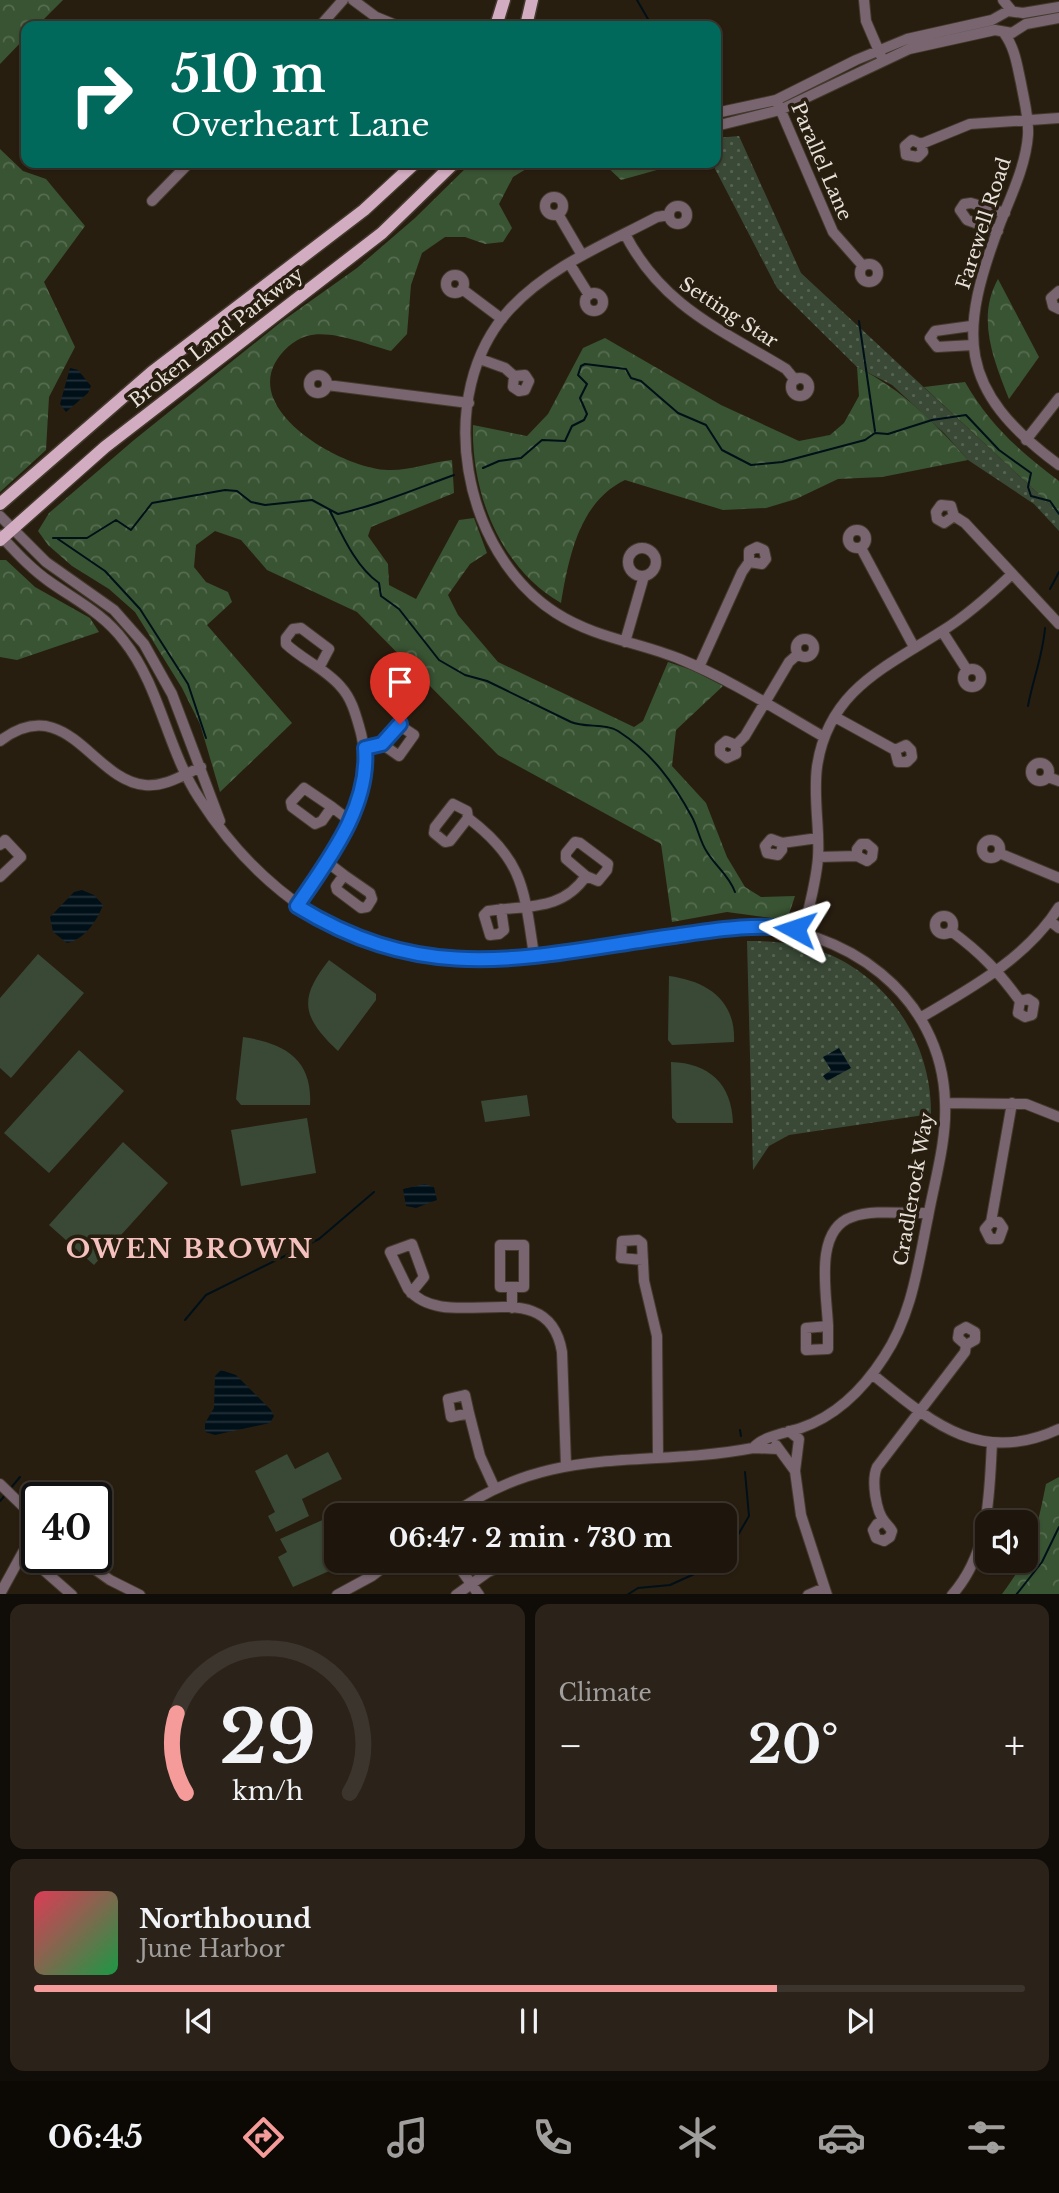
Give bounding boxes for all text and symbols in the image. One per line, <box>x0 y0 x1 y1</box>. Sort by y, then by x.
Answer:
text: 510 m <box>171 44 326 105</box>
icon: right <box>56 49 147 140</box>
street label: Parallel Lane <box>786 99 857 224</box>
text: Overheart Lane <box>171 105 430 145</box>
street label: Farewell Road <box>951 154 1016 292</box>
street label: Broken Land Parkway <box>125 262 308 412</box>
street label: Setting Star <box>675 272 782 353</box>
pin <box>370 652 430 724</box>
icon: arrive <box>381 663 419 701</box>
position arrow <box>758 892 832 966</box>
street label: Cradlerock Way <box>889 1111 938 1268</box>
district label: OWEN BROWN <box>66 1233 314 1265</box>
speed limit sign: 40 <box>21 1482 112 1573</box>
map controls <box>975 1510 1038 1573</box>
button: sound <box>975 1510 1038 1573</box>
text: 06:47 · 2 min · 730 m <box>389 1522 672 1554</box>
text: Climate <box>559 1679 652 1707</box>
text: 29 <box>219 1692 315 1783</box>
text: 20° <box>748 1713 839 1777</box>
text: − <box>559 1722 583 1769</box>
text: + <box>1004 1722 1025 1769</box>
text: km/h <box>232 1775 303 1806</box>
text: Northbound <box>139 1903 311 1935</box>
text: June Harbor <box>139 1935 285 1963</box>
icon: previous <box>180 2002 218 2040</box>
icon: pause <box>510 2002 548 2040</box>
icon: next <box>841 2002 879 2040</box>
icon: directions <box>239 2113 288 2162</box>
icon: music <box>383 2113 432 2162</box>
icon: phone <box>528 2113 577 2162</box>
icon: climate <box>673 2113 722 2162</box>
icon: car <box>817 2113 866 2162</box>
icon: filters <box>962 2113 1011 2162</box>
text: 06:45 <box>48 2117 143 2157</box>

